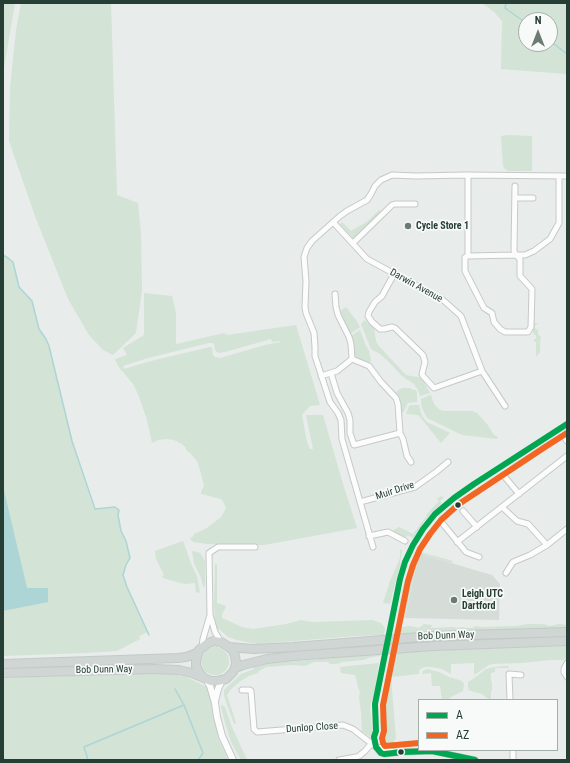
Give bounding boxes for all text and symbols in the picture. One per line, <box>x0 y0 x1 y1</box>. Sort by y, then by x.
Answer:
north arrow <box>518 12 558 52</box>
text: N <box>535 14 541 27</box>
place label: Cycle Store 1 <box>416 220 469 232</box>
marker: Cycle Store 1 <box>403 221 413 231</box>
street label: Darwin Avenue <box>388 267 444 305</box>
street label: Muir Drive <box>374 479 416 503</box>
unlabelled marker <box>453 500 463 510</box>
place label: Leigh UTC Dartford <box>462 588 503 612</box>
marker: Leigh UTC Dartford <box>449 595 459 605</box>
street label: Bob Dunn Way <box>418 629 474 643</box>
street label: Bob Dunn Way <box>76 664 132 676</box>
legend <box>418 699 558 751</box>
text: A <box>456 708 463 722</box>
street label: Dunlop Close <box>286 720 338 736</box>
text: AZ <box>456 728 469 742</box>
unlabelled marker <box>396 747 406 757</box>

